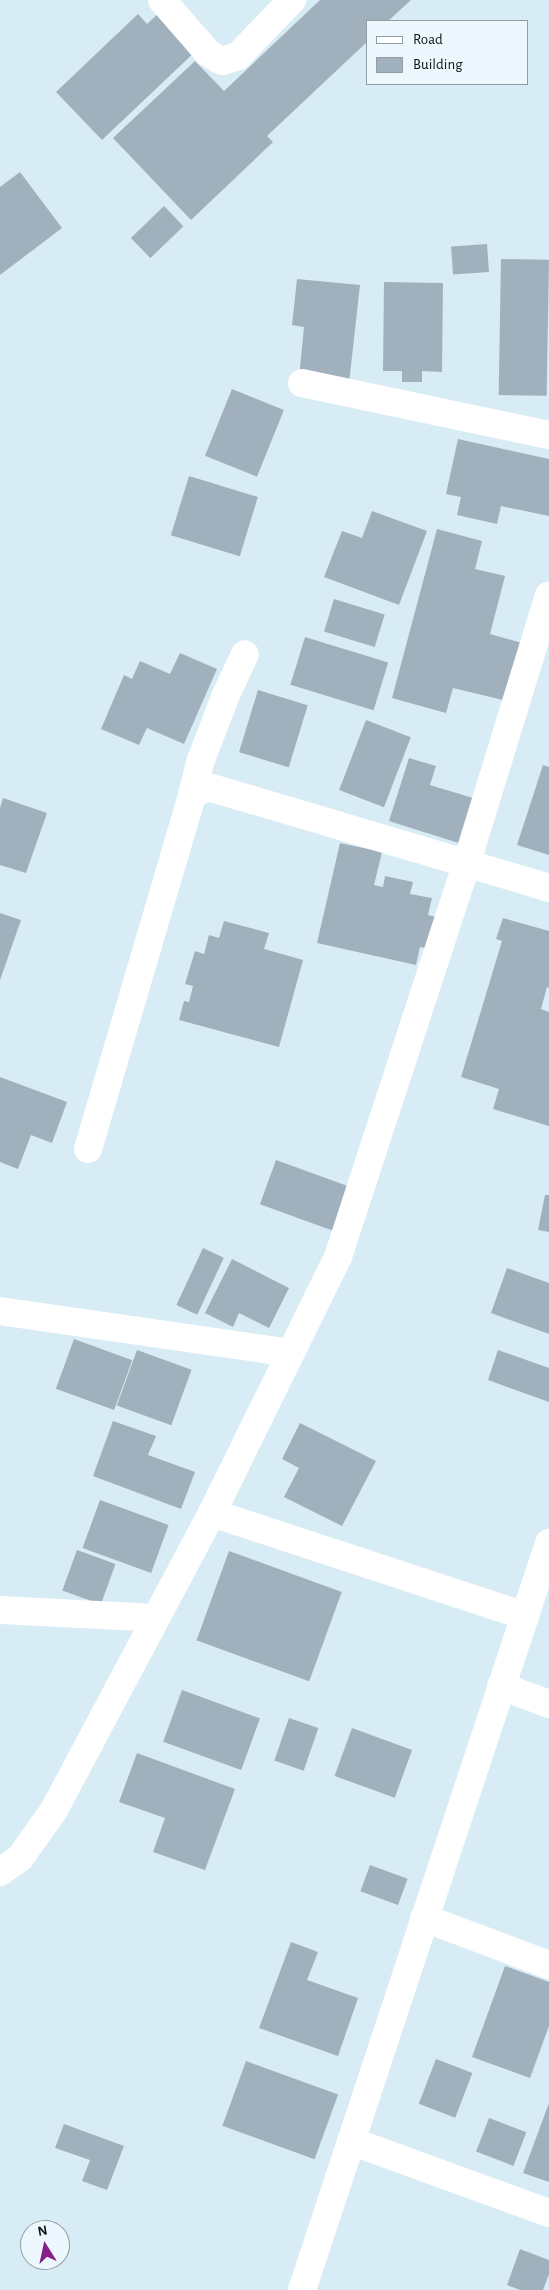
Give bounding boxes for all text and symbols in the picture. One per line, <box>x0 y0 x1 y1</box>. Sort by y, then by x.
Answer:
legend <box>366 20 529 85</box>
text: Road <box>413 32 443 47</box>
text: Building <box>413 57 463 72</box>
north arrow <box>20 2220 70 2270</box>
text: N <box>37 2223 49 2239</box>

